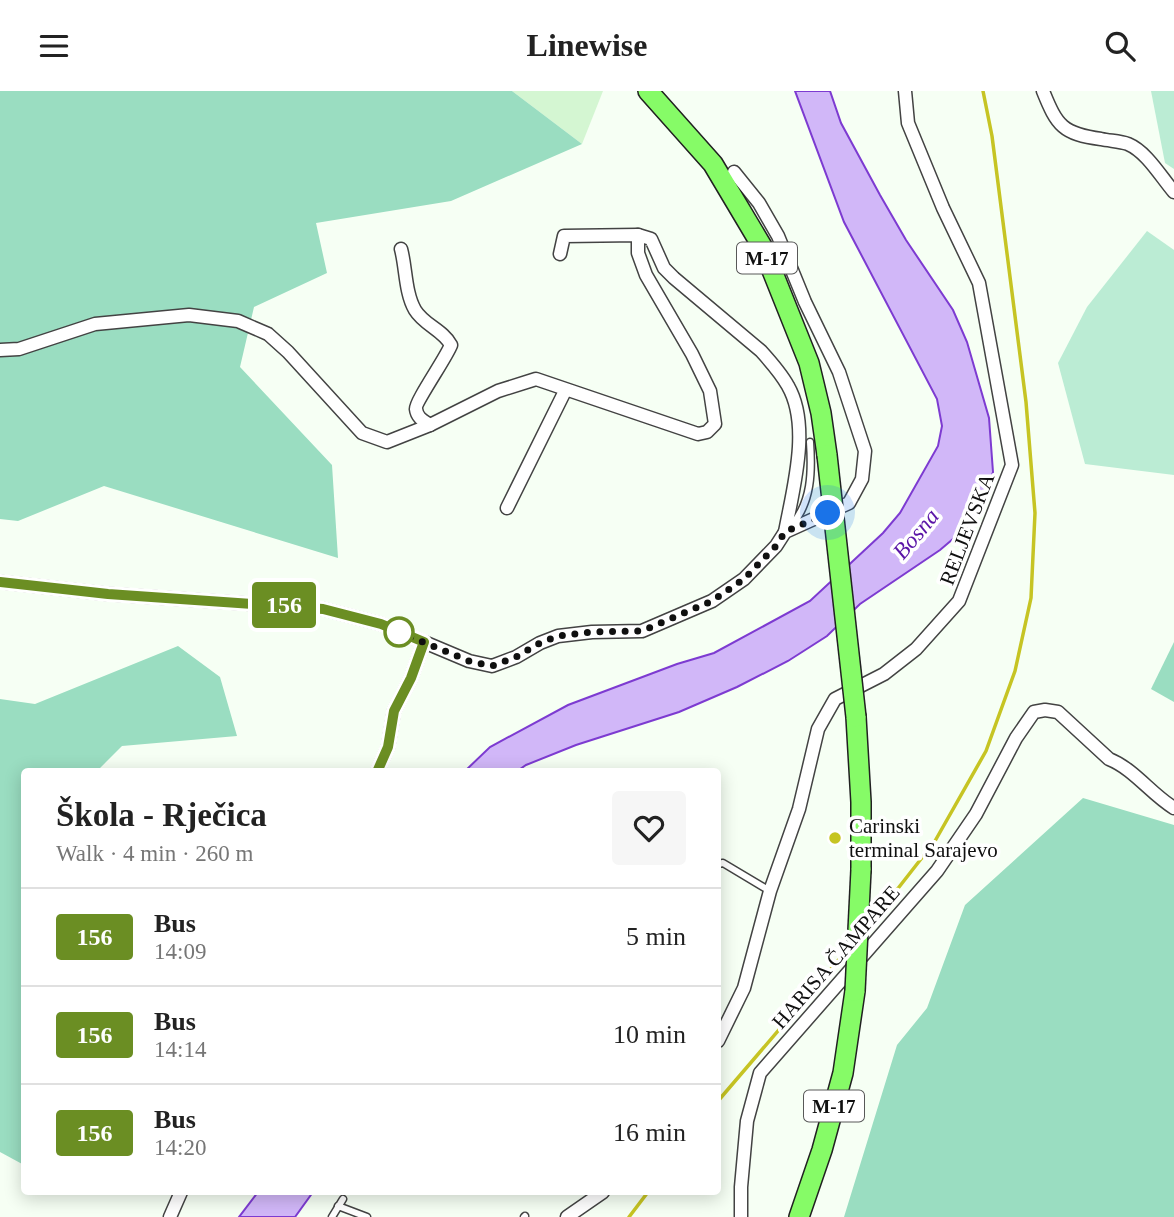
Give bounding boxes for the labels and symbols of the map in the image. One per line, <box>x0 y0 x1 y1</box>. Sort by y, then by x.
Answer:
road number: M-17 <box>737 243 797 273</box>
street label: RELJEVSKA <box>935 469 1000 588</box>
your location <box>810 495 845 530</box>
water label: Bosna <box>888 504 944 564</box>
line badge: 156 <box>244 582 324 628</box>
unlabelled marker <box>384 617 414 647</box>
place label: Carinski terminal Sarajevo <box>849 814 998 862</box>
marker: Carinski terminal Sarajevo <box>827 830 843 846</box>
street label: HARISA ČAMPARE <box>767 880 905 1034</box>
road number: M-17 <box>804 1091 864 1121</box>

